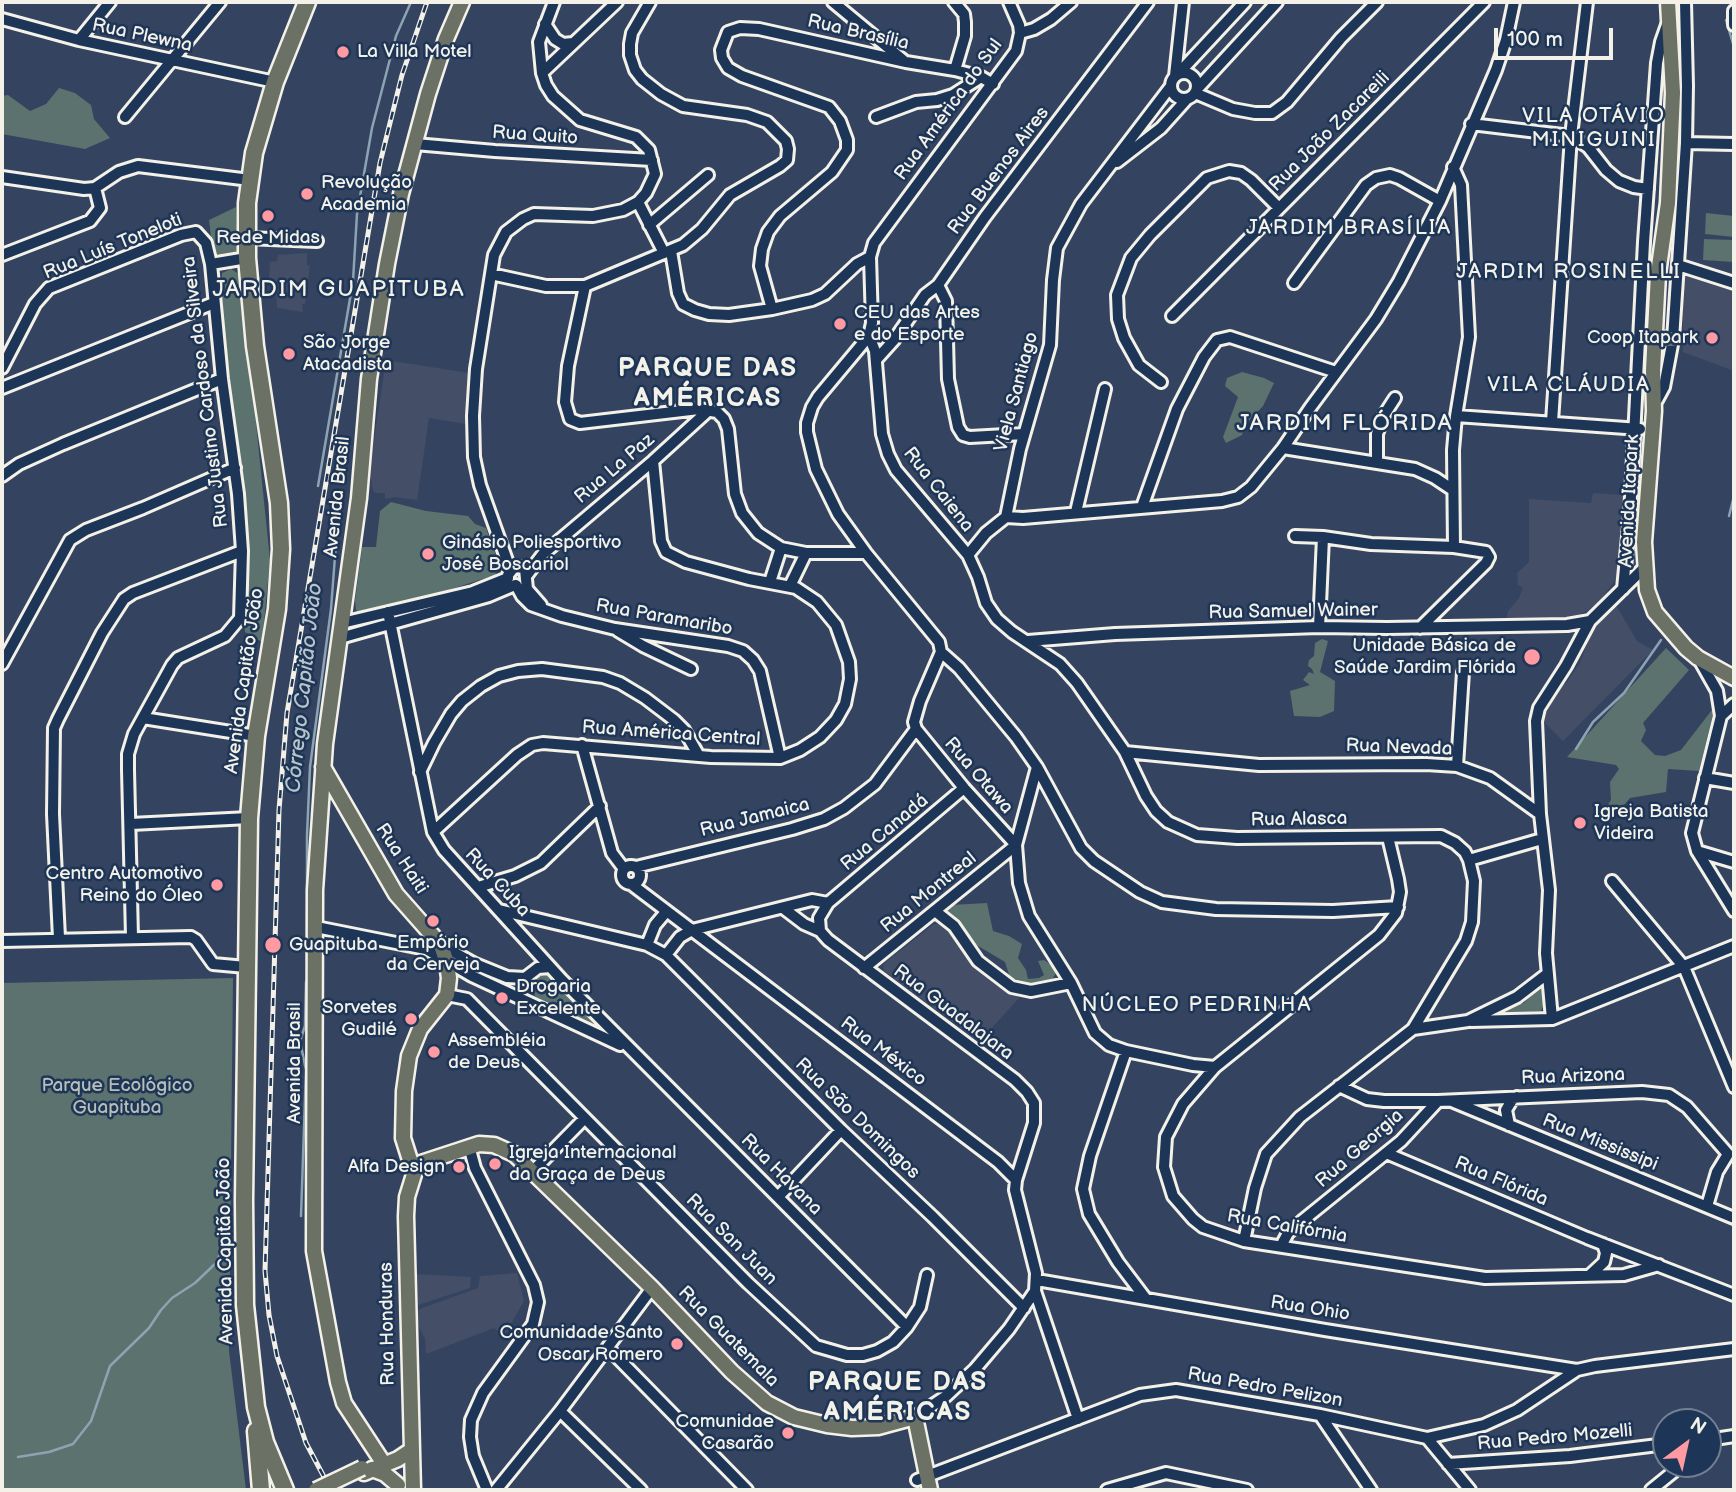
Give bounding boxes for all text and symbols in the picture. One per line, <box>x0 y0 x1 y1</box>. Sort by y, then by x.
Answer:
street label: Rua Brasília <box>805 10 911 56</box>
street label: Rua Plewna <box>90 14 194 58</box>
scale bar <box>1498 14 1617 58</box>
text: 100 m <box>1507 27 1563 52</box>
street label: Rua América do Sul <box>890 35 1008 185</box>
place label: La Villa Motel <box>357 41 471 63</box>
marker: La Villa Motel <box>335 44 351 60</box>
street label: Rua João Zacareili <box>1265 67 1395 197</box>
street label: Rua Buenos Aires <box>944 103 1054 239</box>
district label: VILA OTÁVIO MINIGUINI <box>1523 104 1665 154</box>
street label: Rua Quito <box>491 122 579 150</box>
place label: Revolução Academia <box>321 172 412 216</box>
marker: Revolução Academia <box>299 186 315 202</box>
marker: Rede Midas <box>260 208 276 224</box>
street label: Rua Luís Toneloti <box>40 209 186 285</box>
district label: JARDIM BRASÍLIA <box>1248 216 1450 242</box>
place label: Rede Midas <box>216 227 320 249</box>
street label: Rua Justino Cardoso da Silveira <box>178 255 234 529</box>
district label: JARDIM ROSINELLI <box>1458 260 1680 286</box>
district label: JARDIM GUAPITUBA <box>215 276 463 304</box>
place label: CEU das Artes e do Esporte <box>854 302 980 346</box>
marker: CEU das Artes e do Esporte <box>832 316 848 332</box>
place label: Coop Itapark <box>1587 327 1698 349</box>
street label: Viela Santiago <box>990 330 1044 454</box>
marker: Coop Itapark <box>1704 330 1720 346</box>
place label: São Jorge Atacadista <box>303 332 392 376</box>
marker: São Jorge Atacadista <box>281 346 297 362</box>
district label: PARQUE DAS AMÉRICAS <box>619 353 797 414</box>
district label: VILA CLÁUDIA <box>1489 373 1649 399</box>
district label: JARDIM FLÓRIDA <box>1238 410 1452 438</box>
street label: Rua La Paz <box>570 429 660 509</box>
street label: Avenida Itapark <box>1615 434 1645 568</box>
street label: Avenida Brasil <box>320 435 356 559</box>
street label: Rua Caiena <box>898 443 978 537</box>
place label: Ginásio Poliesportivo José Boscariol <box>442 532 621 576</box>
marker: Ginásio Poliesportivo José Boscariol <box>420 546 436 562</box>
water label: Córrego Capitão João <box>281 582 329 794</box>
street label: Avenida Capitão João <box>221 587 269 775</box>
street label: Rua Paramaribo <box>594 595 734 641</box>
street label: Rua Samuel Wainer <box>1208 599 1378 625</box>
place label: Unidade Básica de Saúde Jardim Flórida <box>1334 635 1516 679</box>
marker: Unidade Básica de Saúde Jardim Flórida <box>1522 647 1542 667</box>
street label: Rua América Central <box>581 716 761 752</box>
street label: Rua Otawa <box>939 733 1017 819</box>
street label: Rua Nevada <box>1345 735 1453 761</box>
street label: Rua Canadá <box>837 790 933 876</box>
street label: Rua Jamaica <box>698 793 812 843</box>
place label: Igreja Batista Videira <box>1594 801 1708 845</box>
street label: Rua Alasca <box>1250 808 1348 832</box>
marker: Igreja Batista Videira <box>1572 815 1588 831</box>
street label: Rua Haiti <box>370 820 432 898</box>
street label: Rua Cuba <box>460 844 534 922</box>
street label: Rua Montreal <box>877 847 981 939</box>
place label: Centro Automotivo Reino do Óleo <box>46 863 203 907</box>
marker: Centro Automotivo Reino do Óleo <box>209 877 225 893</box>
marker: Empório da Cerveja <box>425 913 441 929</box>
place label: Empório da Cerveja <box>386 932 480 976</box>
place label: Guapituba <box>289 934 378 956</box>
marker: Guapituba <box>263 935 283 955</box>
street label: Rua Guadalajara <box>888 960 1018 1066</box>
place label: Drogaria Excelente <box>516 976 601 1020</box>
marker: Drogaria Excelente <box>494 990 510 1006</box>
district label: NÚCLEO PEDRINHA <box>1084 993 1310 1019</box>
place label: Sorvetes Gudilé <box>322 997 397 1041</box>
street label: Avenida Brasil <box>284 1002 306 1124</box>
marker: Sorvetes Gudilé <box>403 1011 419 1027</box>
street label: Rua México <box>835 1012 931 1092</box>
place label: Assembléia de Deus <box>448 1030 546 1074</box>
marker: Assembléia de Deus <box>426 1044 442 1060</box>
street label: Rua São Domingos <box>790 1054 924 1184</box>
street label: Rua Arizona <box>1521 1064 1625 1090</box>
park label: Parque Ecológico Guapituba <box>41 1075 193 1119</box>
street label: Rua Georgia <box>1311 1105 1409 1193</box>
street label: Rua Mississipi <box>1539 1109 1661 1177</box>
street label: Rua Havana <box>736 1130 826 1220</box>
place label: Igreja Internacional da Graça de Deus <box>509 1142 677 1186</box>
street label: Rua Flórida <box>1451 1152 1551 1212</box>
place label: Alfa Design <box>348 1156 445 1178</box>
marker: Igreja Internacional da Graça de Deus <box>487 1156 503 1172</box>
street label: Avenida Capitão João <box>213 1157 239 1345</box>
marker: Alfa Design <box>451 1159 467 1175</box>
street label: Rua San Juan <box>681 1190 781 1290</box>
street label: Rua Califórnia <box>1225 1205 1349 1249</box>
street label: Rua Honduras <box>376 1262 400 1386</box>
street label: Rua Guatemala <box>673 1282 783 1392</box>
street label: Rua Ohio <box>1269 1291 1351 1327</box>
place label: Comunidade Santo Oscar Romero <box>499 1322 663 1366</box>
marker: Comunidade Santo Oscar Romero <box>669 1336 685 1352</box>
street label: Rua Pedro Pelizon <box>1186 1363 1344 1413</box>
district label: PARQUE DAS AMÉRICAS <box>809 1367 987 1428</box>
north arrow <box>1652 1408 1722 1478</box>
place label: Comunidae Casarão <box>675 1411 774 1455</box>
text: N <box>1685 1413 1710 1440</box>
street label: Rua Pedro Mozelli <box>1476 1420 1634 1456</box>
marker: Comunidae Casarão <box>780 1425 796 1441</box>

